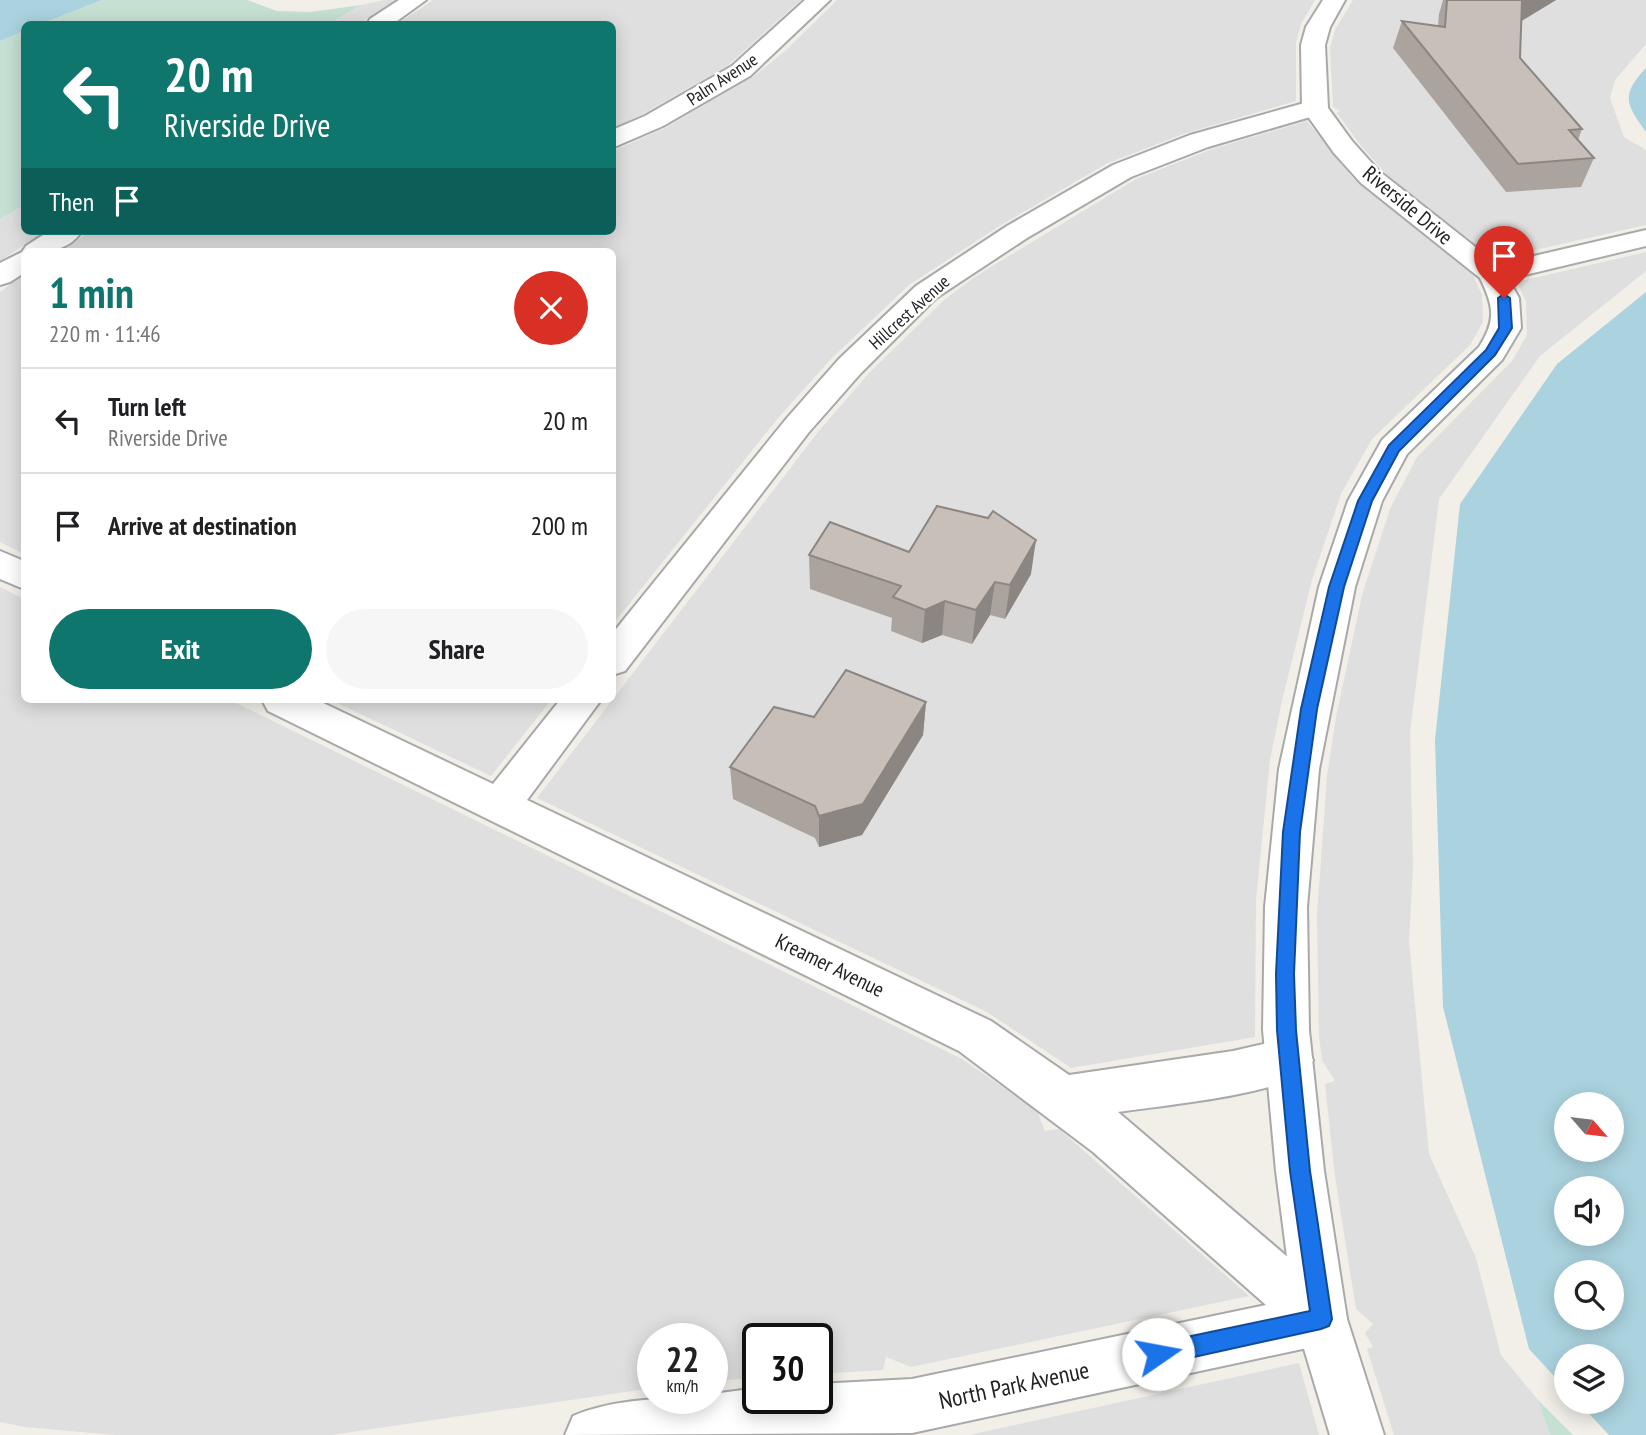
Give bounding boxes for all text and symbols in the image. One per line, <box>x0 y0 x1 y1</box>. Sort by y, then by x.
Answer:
text: 20 m <box>164 42 253 106</box>
street label: Palm Avenue <box>682 48 762 110</box>
icon: left <box>49 49 140 140</box>
text: Riverside Drive <box>164 104 330 146</box>
street label: Riverside Drive <box>1357 160 1459 250</box>
icon: arrive <box>108 182 146 220</box>
text: Then <box>49 185 94 218</box>
pin <box>1474 226 1534 298</box>
icon: arrive <box>1485 237 1523 275</box>
text: 1 min <box>49 265 134 320</box>
street label: Hillcrest Avenue <box>864 270 954 354</box>
button: close <box>514 271 588 345</box>
text: 220 m · 11:46 <box>49 319 161 348</box>
text: Turn left <box>108 390 186 423</box>
icon: left <box>49 402 87 440</box>
text: 20 m <box>542 404 588 437</box>
text: Riverside Drive <box>108 423 228 452</box>
icon: arrive <box>49 507 87 545</box>
text: Arrive at destination <box>108 509 297 542</box>
text: 200 m <box>530 509 588 542</box>
button: Exit <box>49 609 312 689</box>
button: Share <box>326 609 588 689</box>
street label: Kreamer Avenue <box>771 927 889 1003</box>
north arrow <box>1554 1092 1624 1162</box>
map controls <box>1554 1092 1624 1414</box>
button: sound <box>1554 1176 1624 1246</box>
button: search <box>1554 1260 1624 1330</box>
position arrow <box>1121 1317 1195 1391</box>
speed limit sign: 30 <box>742 1323 833 1414</box>
text: 22 <box>666 1336 699 1382</box>
button: layers <box>1554 1344 1624 1414</box>
street label: North Park Avenue <box>936 1354 1092 1416</box>
text: km/h <box>667 1374 698 1397</box>

